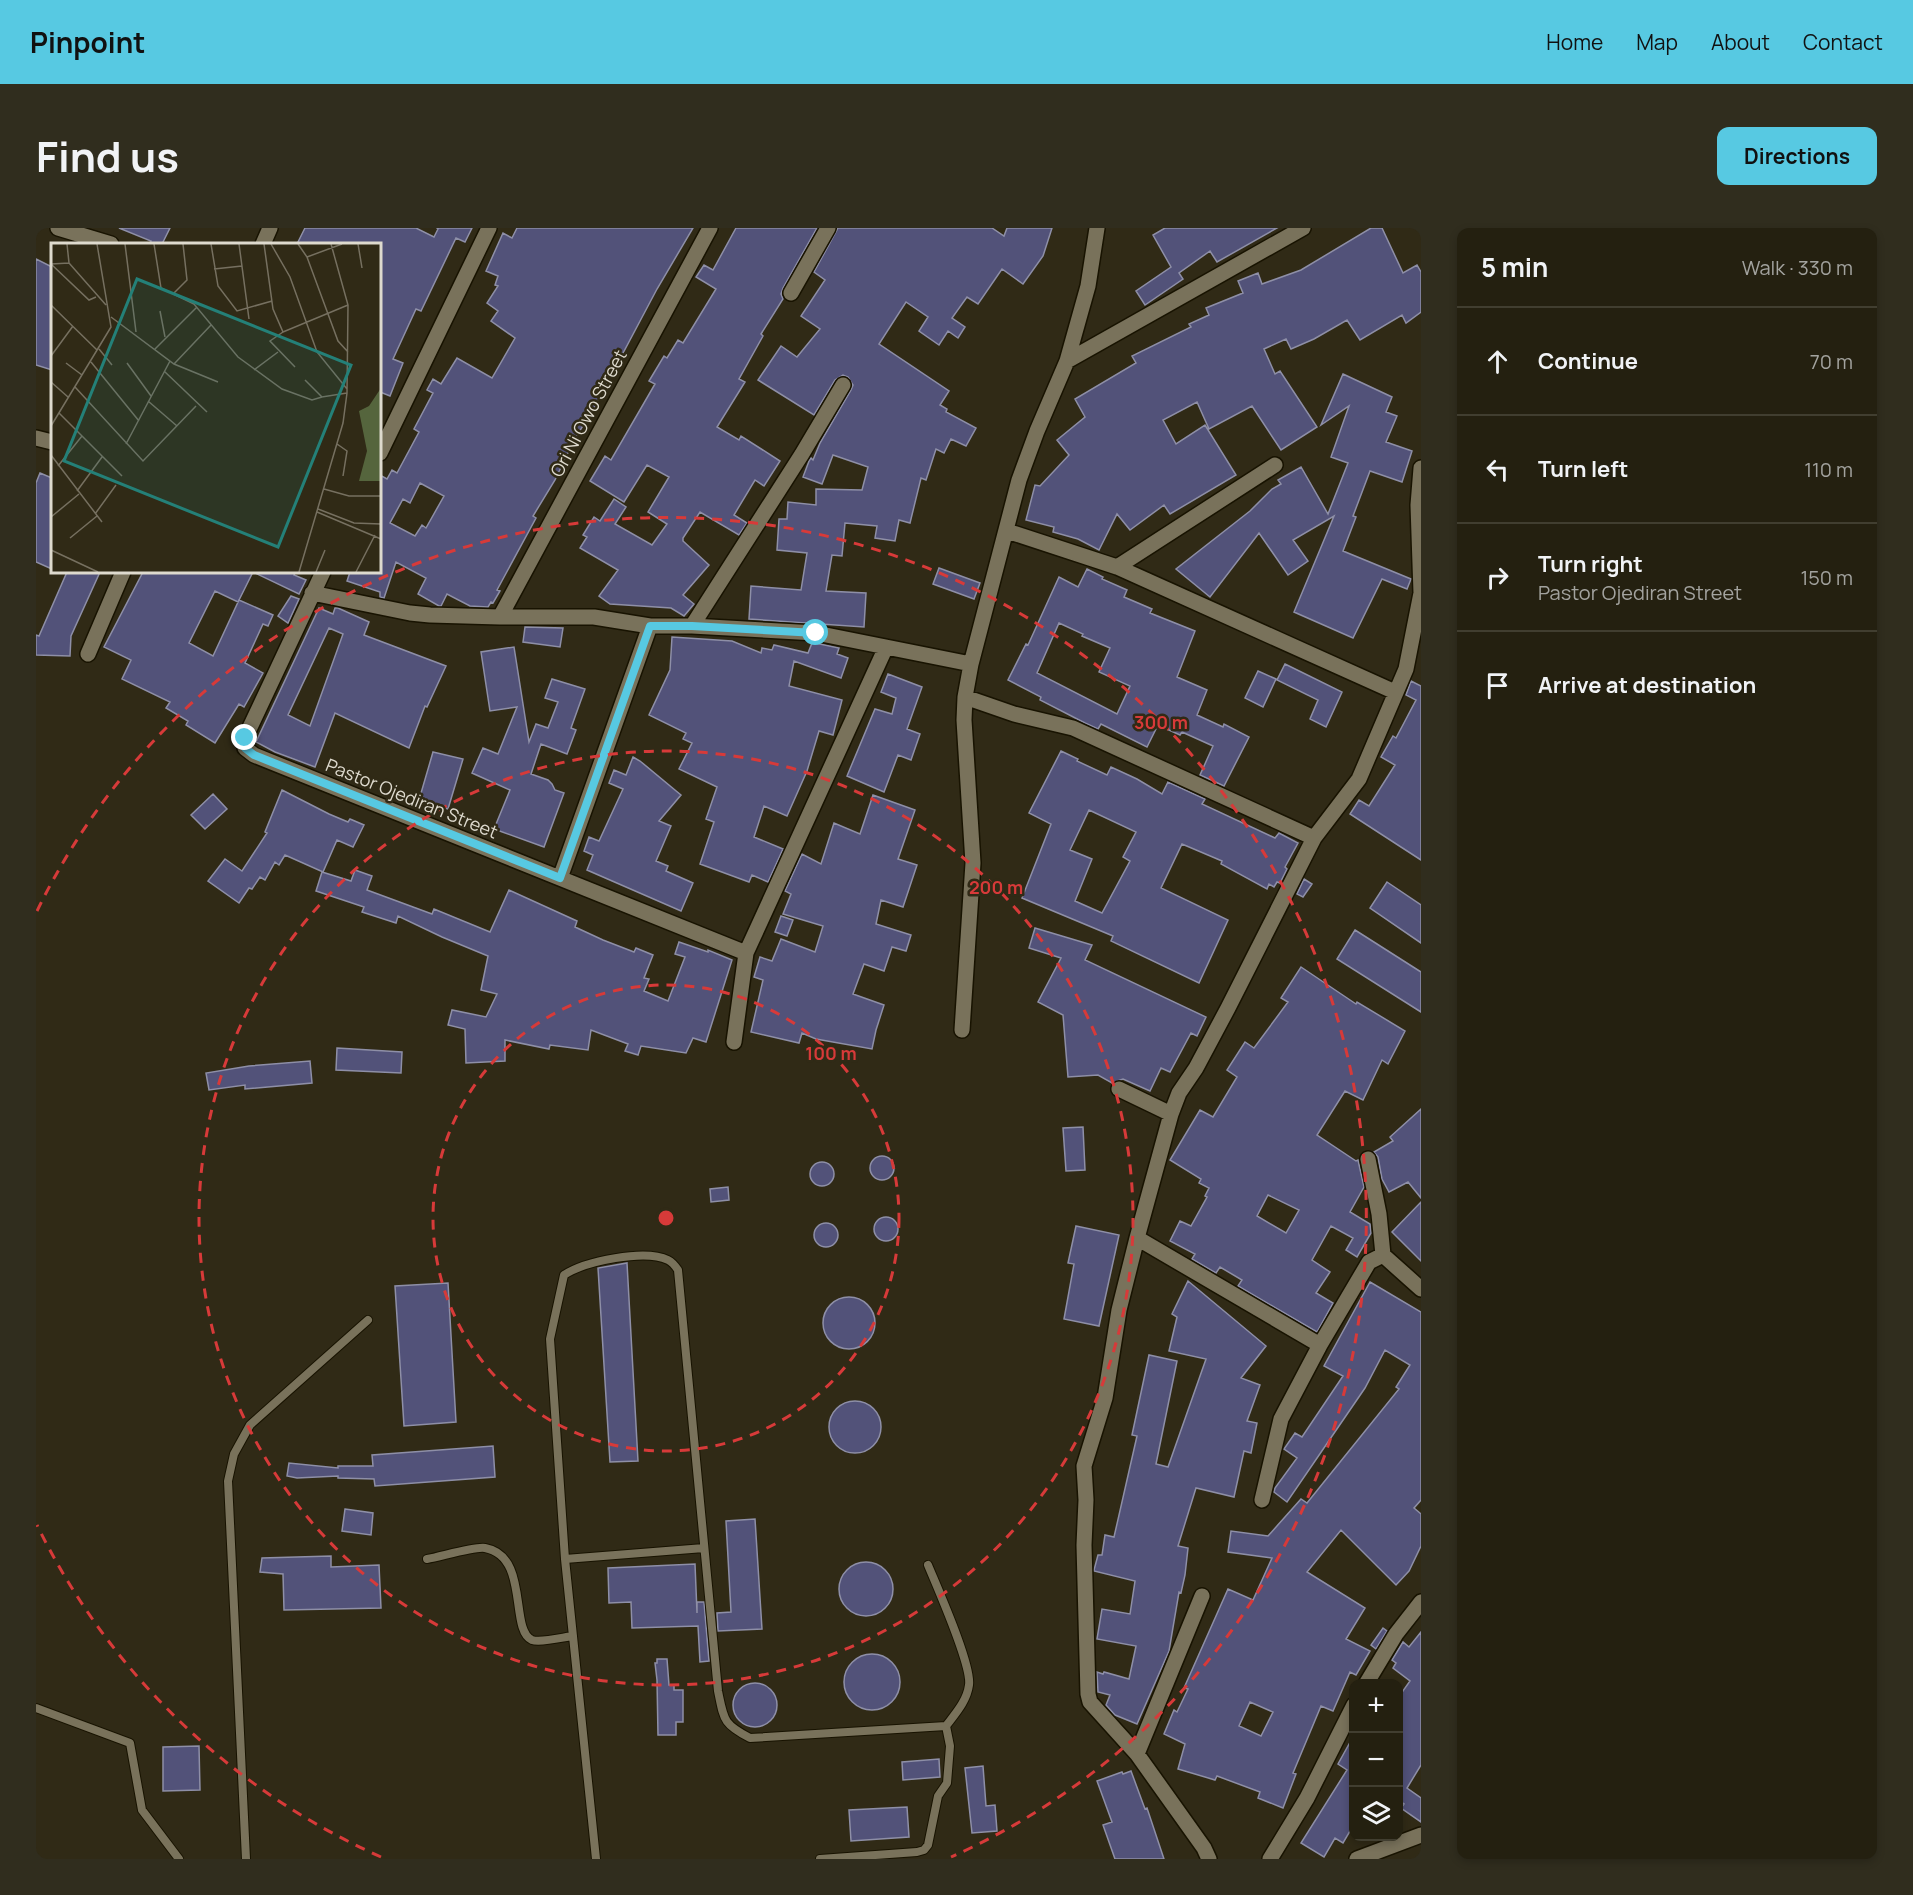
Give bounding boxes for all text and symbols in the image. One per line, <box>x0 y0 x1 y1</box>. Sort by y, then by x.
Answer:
text: Pinpoint <box>30 23 145 61</box>
text: Home <box>1546 28 1603 56</box>
text: Map <box>1636 28 1678 56</box>
text: About <box>1711 28 1770 56</box>
text: Contact <box>1803 28 1883 56</box>
text: Find us <box>36 127 179 185</box>
button: Directions <box>1717 127 1877 185</box>
inset map <box>51 243 381 573</box>
text: 5 min <box>1481 249 1548 285</box>
text: Walk · 330 m <box>1742 254 1853 281</box>
street label: Ori Ni Owo Street <box>544 345 632 481</box>
icon: ahead <box>1481 345 1514 378</box>
text: Continue <box>1538 346 1638 376</box>
text: 70 m <box>1810 348 1853 375</box>
icon: left <box>1481 453 1514 486</box>
text: Turn left <box>1538 454 1628 484</box>
text: 110 m <box>1804 456 1853 483</box>
text: Turn right <box>1538 549 1643 579</box>
icon: right <box>1481 561 1514 594</box>
text: 150 m <box>1800 564 1853 591</box>
text: Pastor Ojediran Street <box>1538 579 1742 606</box>
route start <box>802 619 828 645</box>
icon: arrive <box>1481 669 1514 702</box>
text: Arrive at destination <box>1538 670 1756 700</box>
text: 300 m <box>1134 710 1188 734</box>
route end <box>231 724 257 750</box>
street label: Pastor Ojediran Street <box>322 752 502 844</box>
text: 200 m <box>969 875 1023 899</box>
text: 100 m <box>805 1041 857 1065</box>
centre of rings <box>656 1208 676 1228</box>
map controls <box>1349 1679 1403 1841</box>
button: + <box>1349 1679 1403 1733</box>
button: − <box>1349 1733 1403 1787</box>
button: layers <box>1349 1787 1403 1841</box>

